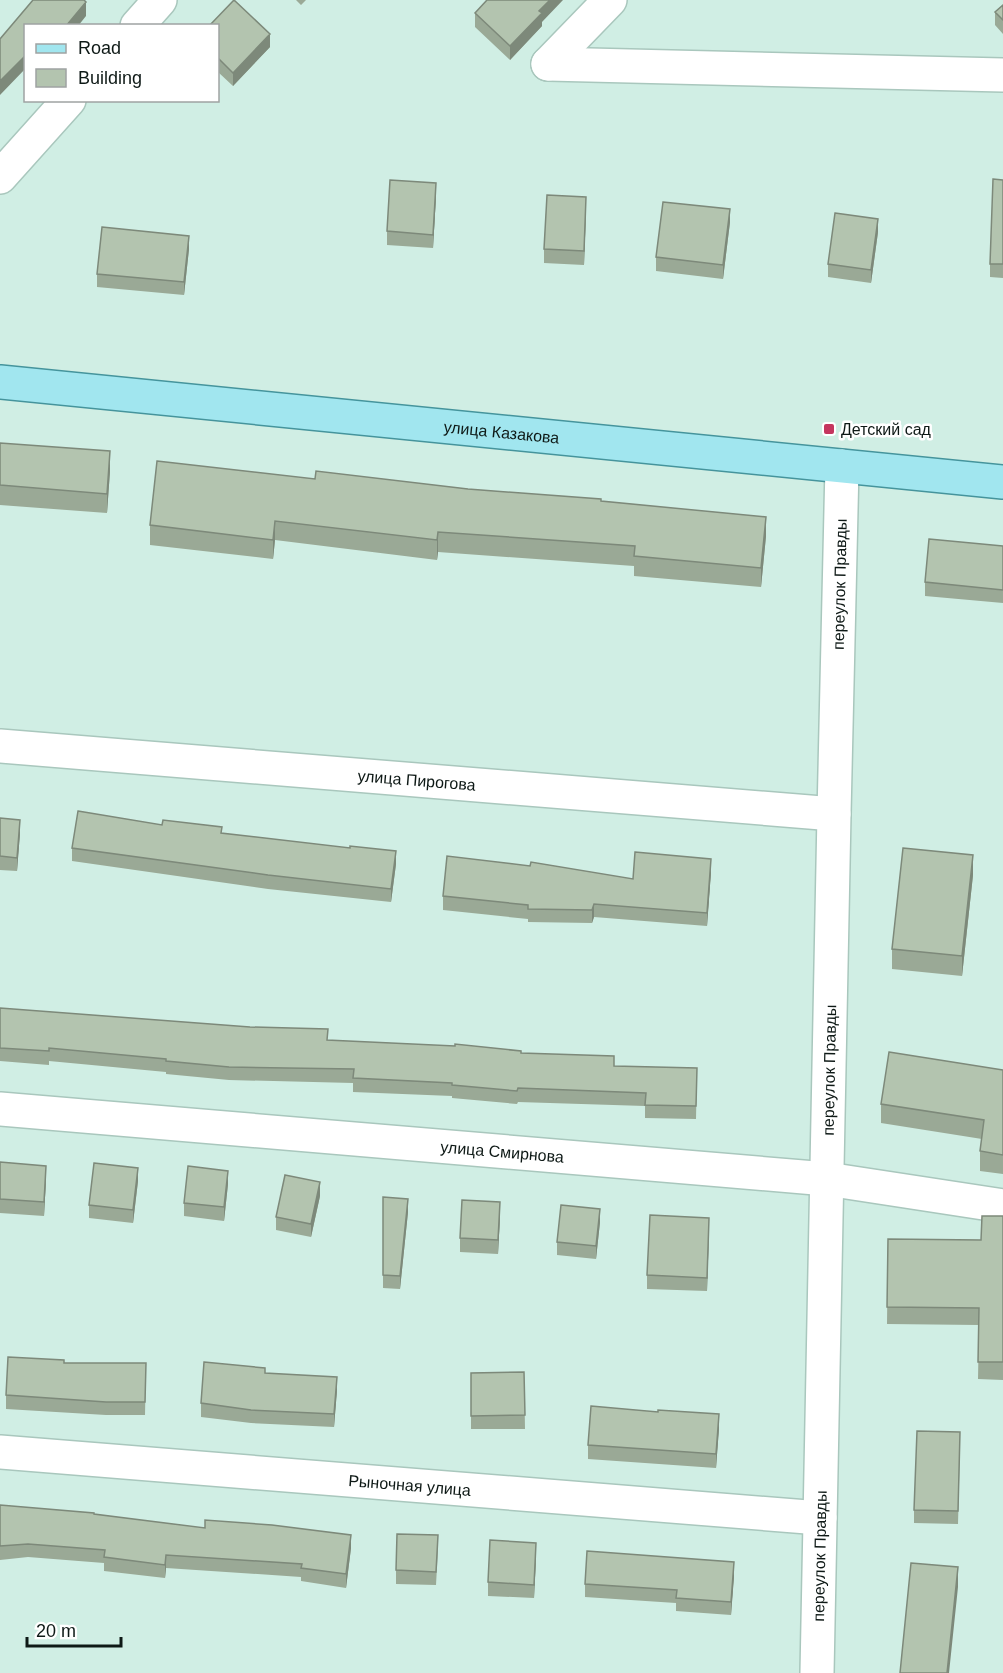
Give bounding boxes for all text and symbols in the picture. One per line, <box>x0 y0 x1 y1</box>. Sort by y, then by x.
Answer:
legend <box>24 24 219 102</box>
text: Road <box>78 38 121 58</box>
text: Building <box>78 68 142 88</box>
street label: улица Казакова <box>443 418 560 446</box>
place label: Детский сад <box>841 421 932 438</box>
marker: Детский сад <box>822 422 836 436</box>
street label: переулок Правды <box>829 518 849 650</box>
street label: улица Пирогова <box>357 767 476 793</box>
street label: переулок Правды <box>819 1004 839 1136</box>
street label: улица Смирнова <box>440 1138 565 1165</box>
street label: Рыночная улица <box>348 1472 472 1498</box>
street label: переулок Правды <box>810 1490 829 1622</box>
scale bar <box>27 1610 122 1648</box>
text: 20 m <box>36 1621 76 1641</box>

